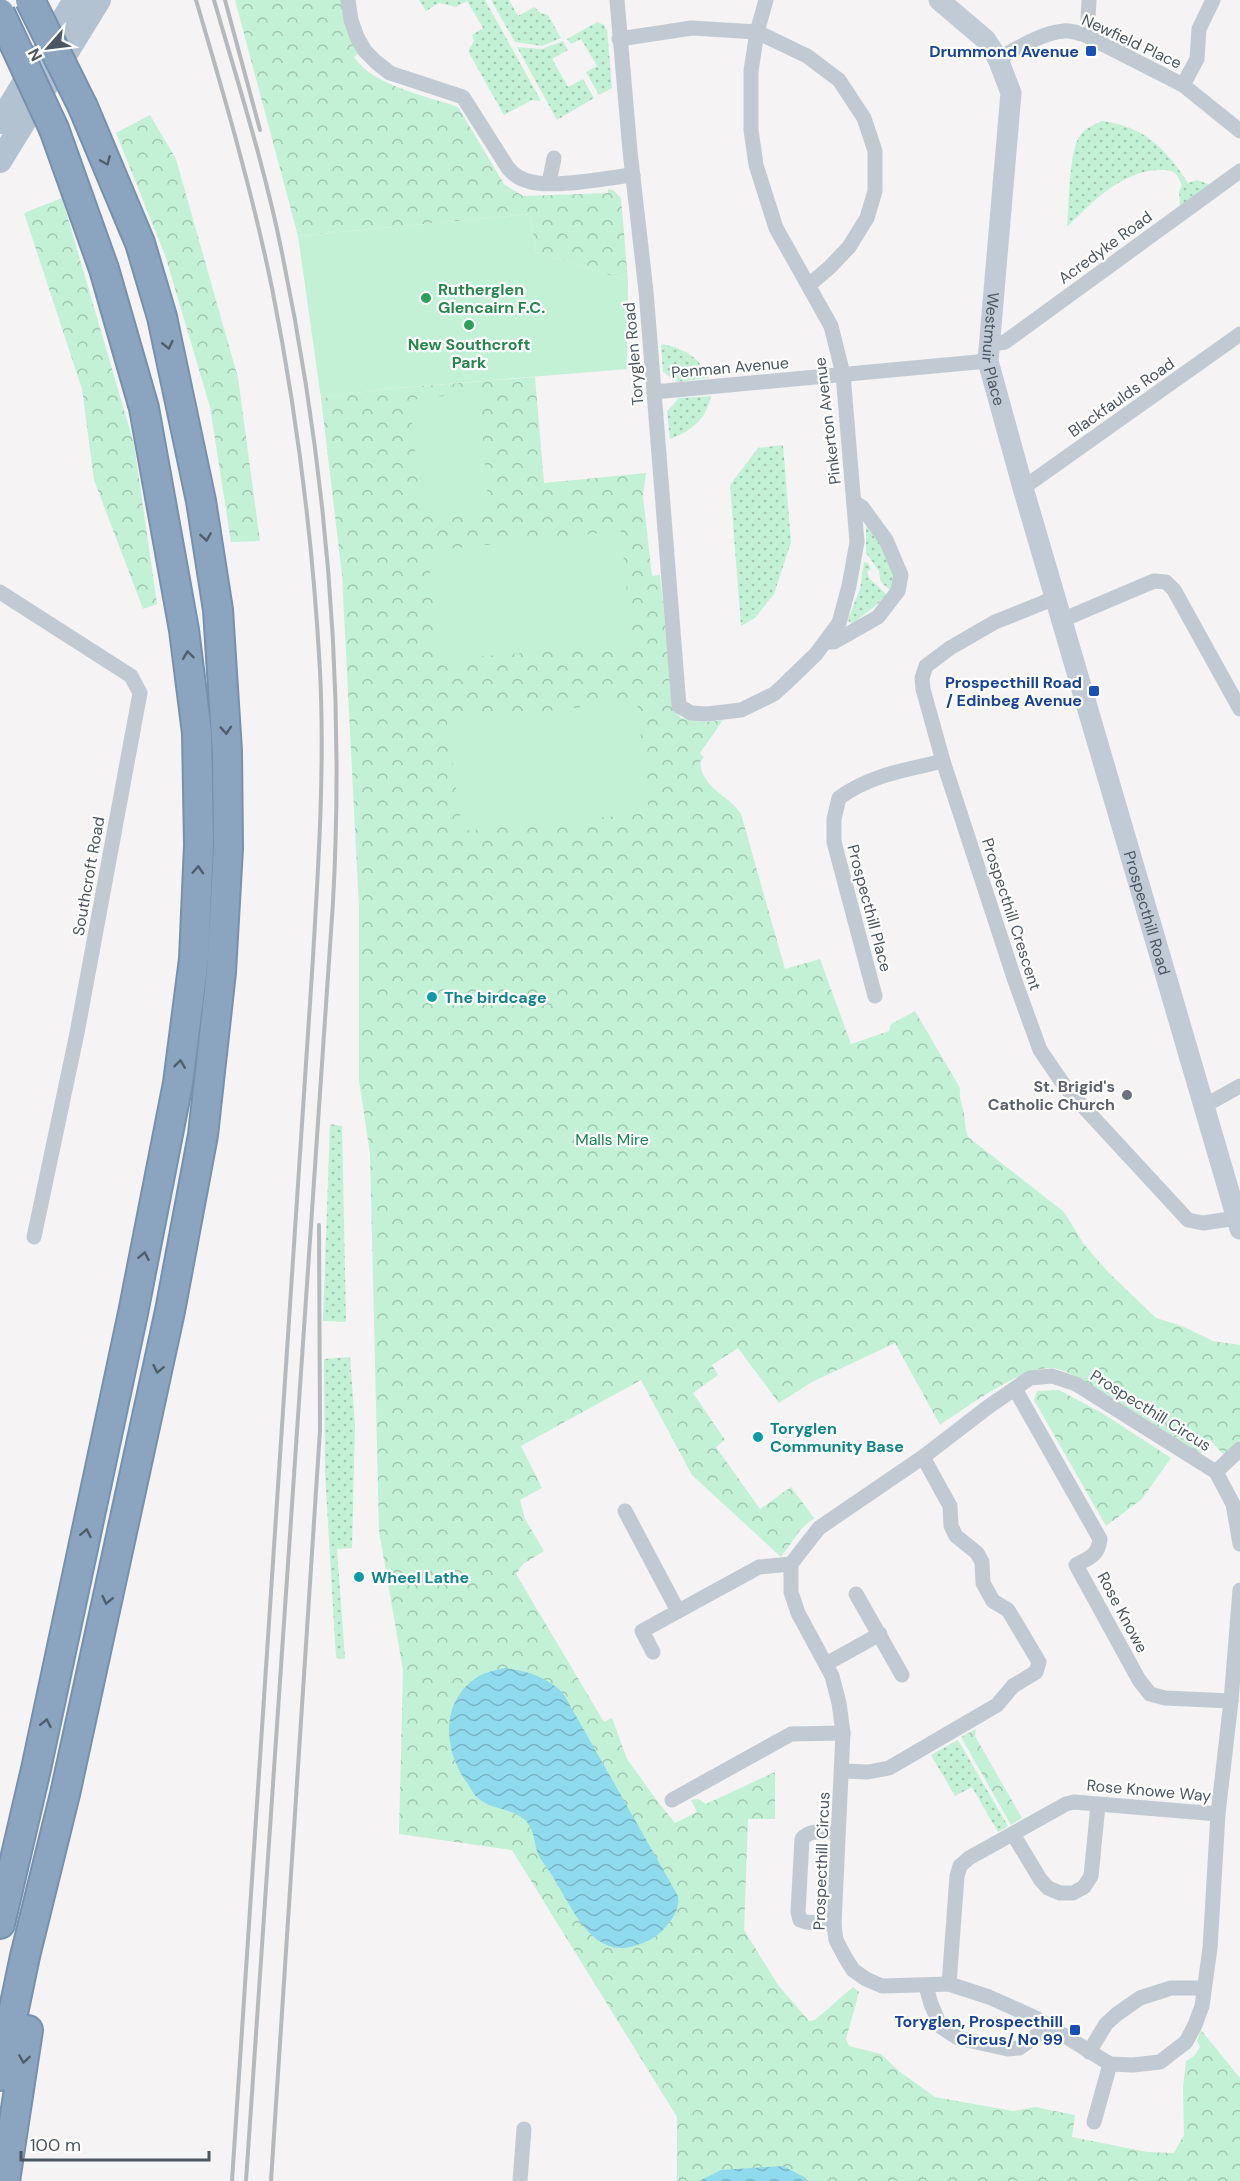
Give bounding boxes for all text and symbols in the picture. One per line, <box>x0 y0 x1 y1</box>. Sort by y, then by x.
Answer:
street label: Newfield Place <box>1079 9 1185 74</box>
north arrow <box>18 18 78 78</box>
place label: Drummond Avenue <box>929 41 1079 62</box>
marker: Drummond Avenue <box>1084 44 1098 58</box>
text: N <box>23 45 47 65</box>
one-way arrow <box>99 155 111 166</box>
street label: Acredyke Road <box>1054 206 1156 289</box>
place label: Rutherglen Glencairn F.C. <box>438 279 545 318</box>
marker: Rutherglen Glencairn F.C. <box>419 291 433 305</box>
street label: Westmuir Place <box>977 291 1010 408</box>
street label: Toryglen Road <box>619 301 648 406</box>
marker: New Southcroft Park <box>462 318 476 332</box>
place label: New Southcroft Park <box>408 334 530 373</box>
one-way arrow <box>161 340 174 350</box>
street label: Penman Avenue <box>670 352 790 383</box>
street label: Blackfaulds Road <box>1064 353 1179 442</box>
street label: Pinkerton Avenue <box>809 356 846 486</box>
one-way arrow <box>200 532 212 541</box>
one-way arrow <box>182 650 194 660</box>
place label: Prospecthill Road / Edinbeg Avenue <box>945 672 1082 711</box>
marker: Prospecthill Road / Edinbeg Avenue <box>1087 684 1101 698</box>
one-way arrow <box>219 726 232 735</box>
street label: Southcroft Road <box>68 815 109 937</box>
street label: Prospecthill Crescent <box>977 835 1046 993</box>
street label: Prospecthill Place <box>842 842 897 974</box>
street label: Prospecthill Road <box>1119 848 1175 978</box>
one-way arrow <box>191 866 204 875</box>
place label: The birdcage <box>444 987 547 1008</box>
marker: The birdcage <box>425 990 439 1004</box>
one-way arrow <box>173 1060 186 1069</box>
place label: St. Brigid's Catholic Church <box>988 1076 1115 1115</box>
marker: St. Brigid's Catholic Church <box>1120 1088 1134 1102</box>
park label: Malls Mire <box>575 1129 649 1150</box>
one-way arrow <box>137 1251 150 1261</box>
one-way arrow <box>152 1363 165 1373</box>
street label: Prospecthill Circus <box>1086 1365 1215 1456</box>
place label: Toryglen Community Base <box>770 1418 904 1457</box>
marker: Toryglen Community Base <box>751 1430 765 1444</box>
one-way arrow <box>79 1528 92 1538</box>
place label: Wheel Lathe <box>371 1567 469 1588</box>
street label: Rose Knowe <box>1092 1568 1153 1656</box>
marker: Wheel Lathe <box>352 1570 366 1584</box>
one-way arrow <box>102 1595 115 1605</box>
one-way arrow <box>38 1719 51 1729</box>
street label: Rose Knowe Way <box>1086 1775 1212 1806</box>
street label: Prospecthill Circus <box>809 1791 834 1931</box>
place label: Toryglen, Prospecthill Circus/ No 99 <box>895 2011 1063 2050</box>
marker: Toryglen, Prospecthill Circus/ No 99 <box>1068 2023 1082 2037</box>
one-way arrow <box>18 2054 30 2064</box>
scale bar <box>21 2124 208 2162</box>
text: 100 m <box>30 2133 81 2157</box>

